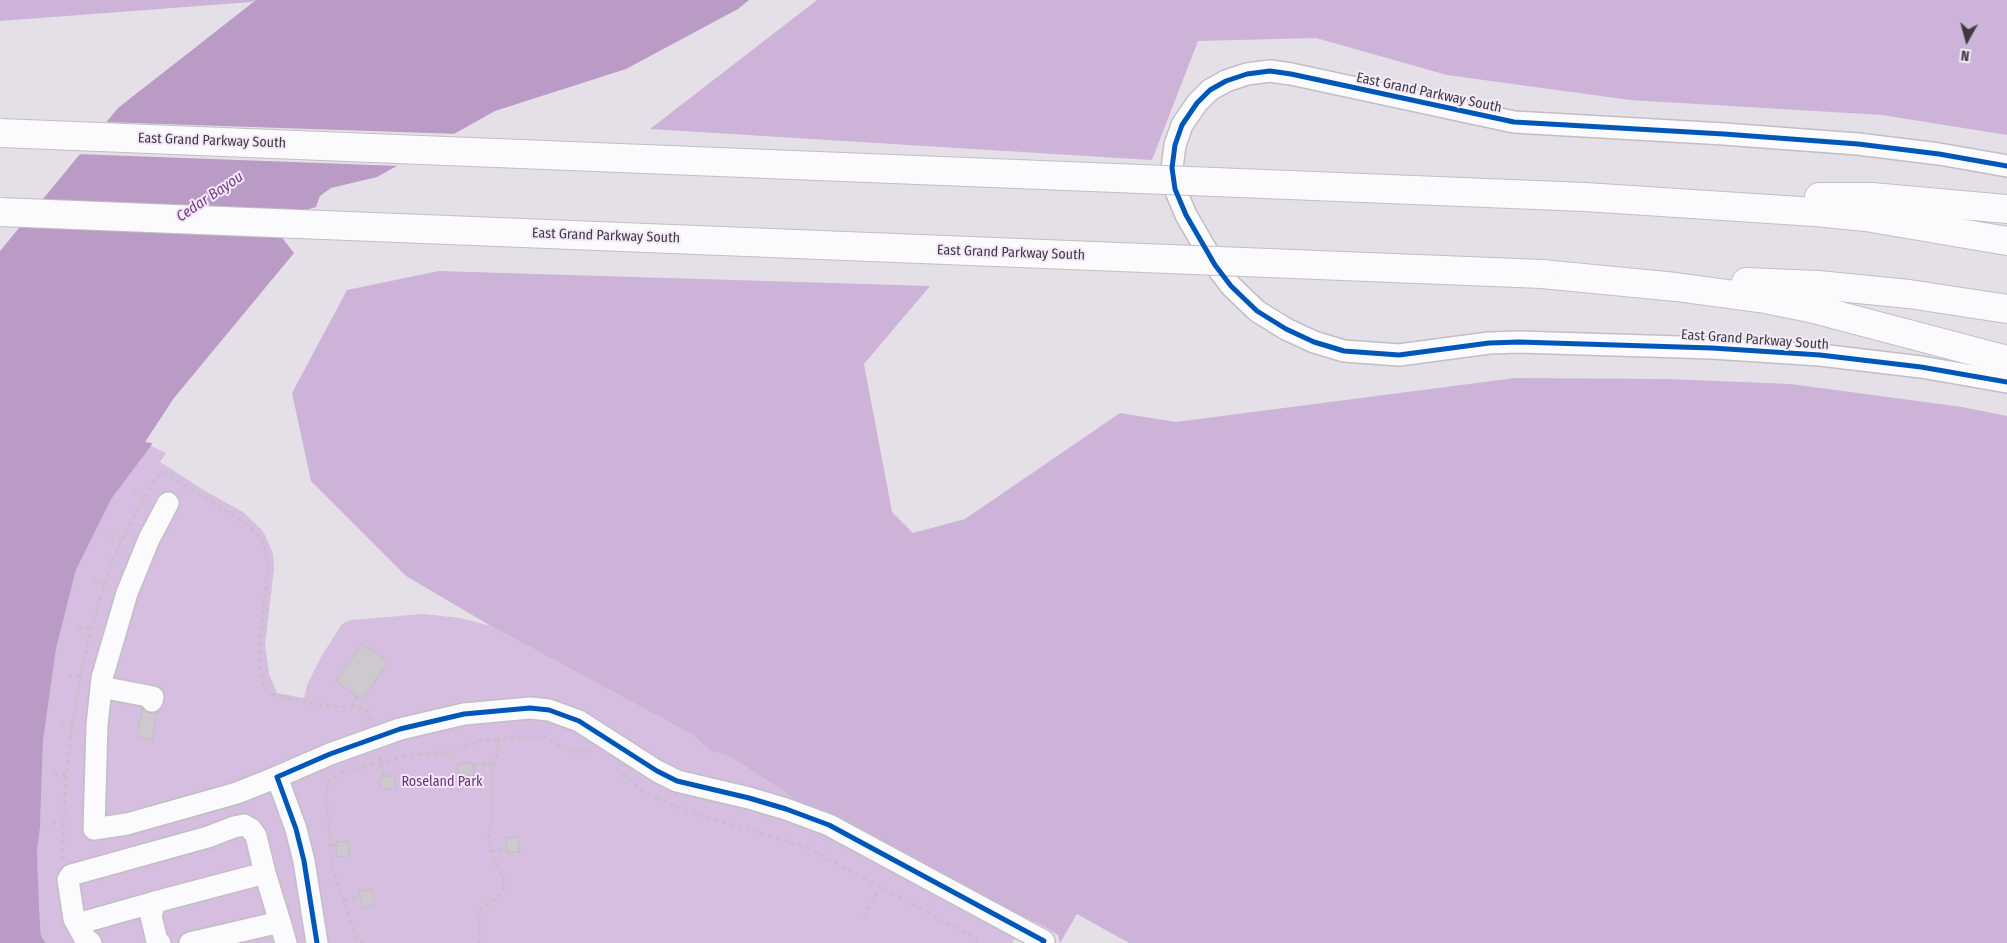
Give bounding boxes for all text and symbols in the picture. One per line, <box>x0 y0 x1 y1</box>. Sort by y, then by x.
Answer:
north arrow <box>1942 15 1992 65</box>
text: N <box>1960 46 1970 64</box>
street label: East Grand Parkway South <box>1355 69 1503 117</box>
street label: East Grand Parkway South <box>138 130 286 152</box>
water label: Cedar Bayou <box>173 168 247 226</box>
street label: East Grand Parkway South <box>532 225 680 247</box>
street label: East Grand Parkway South <box>937 242 1085 264</box>
street label: East Grand Parkway South <box>1681 326 1829 354</box>
park label: Roseland Park <box>401 774 483 790</box>

